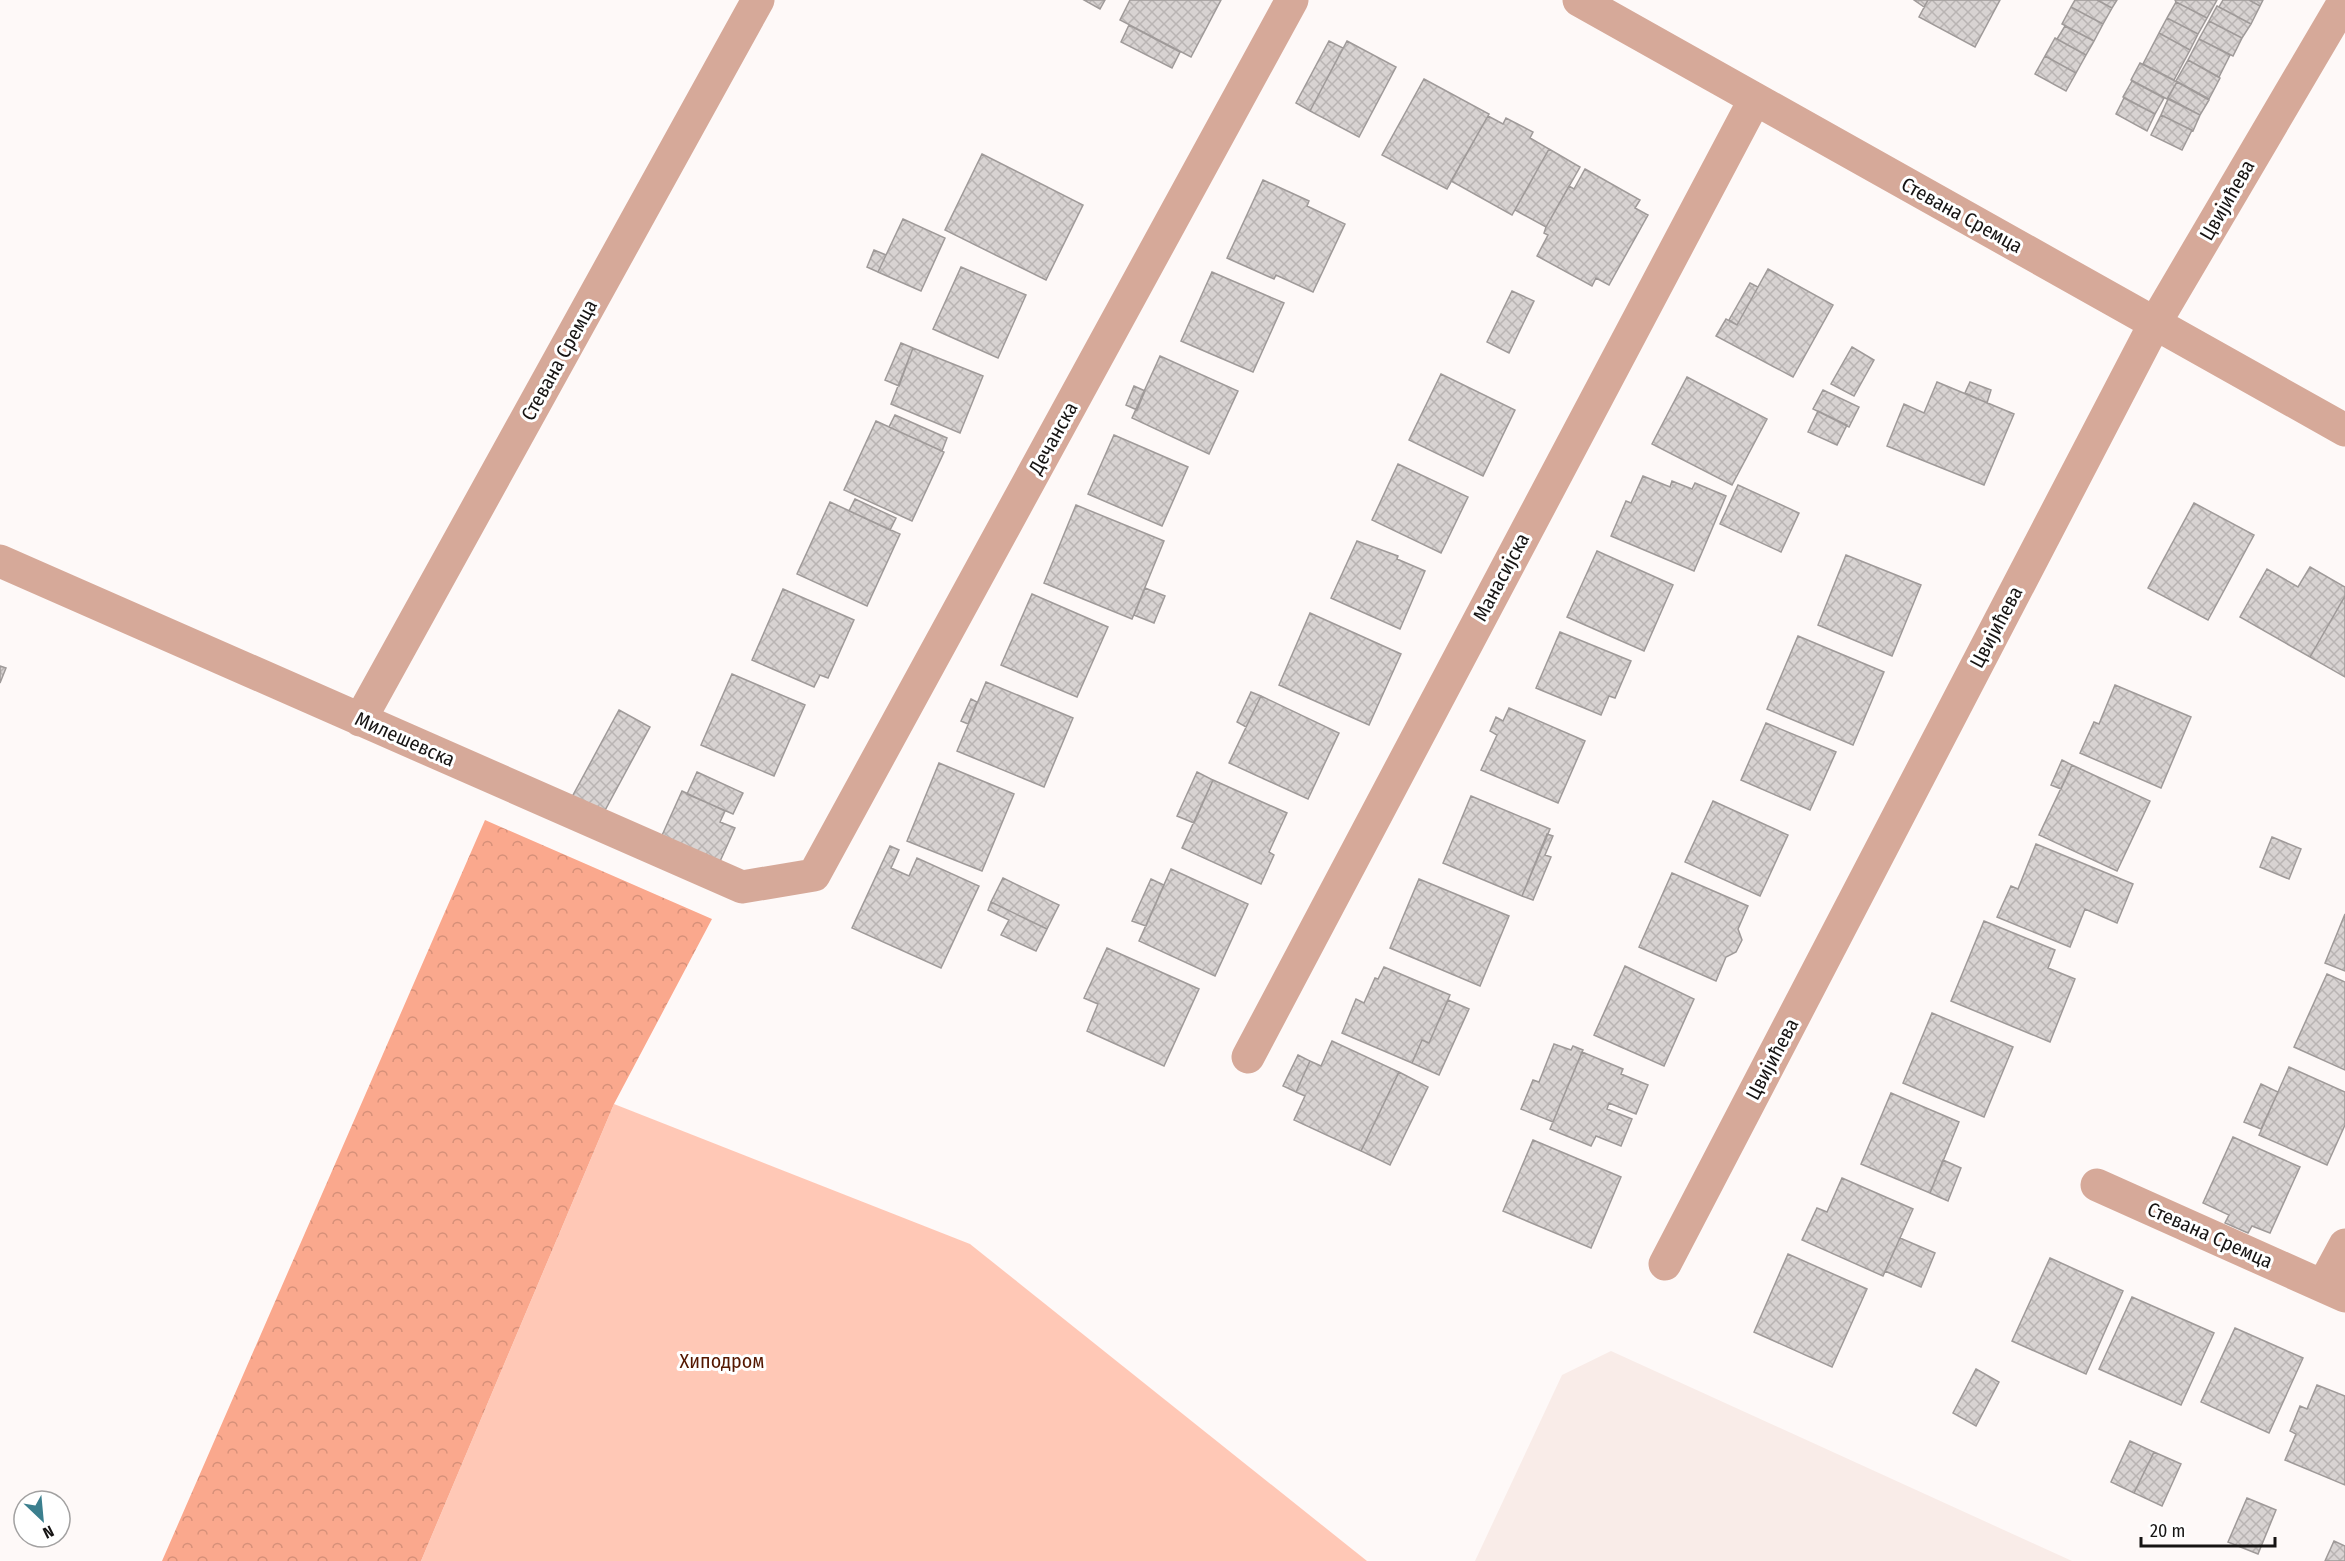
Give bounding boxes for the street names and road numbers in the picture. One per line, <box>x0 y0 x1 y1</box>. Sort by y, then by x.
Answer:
street label: Цвијићева <box>2194 156 2260 244</box>
street label: Стевана Сремца <box>1897 172 2027 258</box>
street label: Стевана Сремца <box>516 295 602 425</box>
street label: Дечанска <box>1023 398 1083 479</box>
street label: Манасијска <box>1468 529 1534 625</box>
street label: Цвијићева <box>1965 582 2027 672</box>
street label: Милешевска <box>351 706 459 772</box>
street label: Цвијићева <box>1741 1014 1803 1104</box>
street label: Стевана Сремца <box>2144 1197 2276 1273</box>

